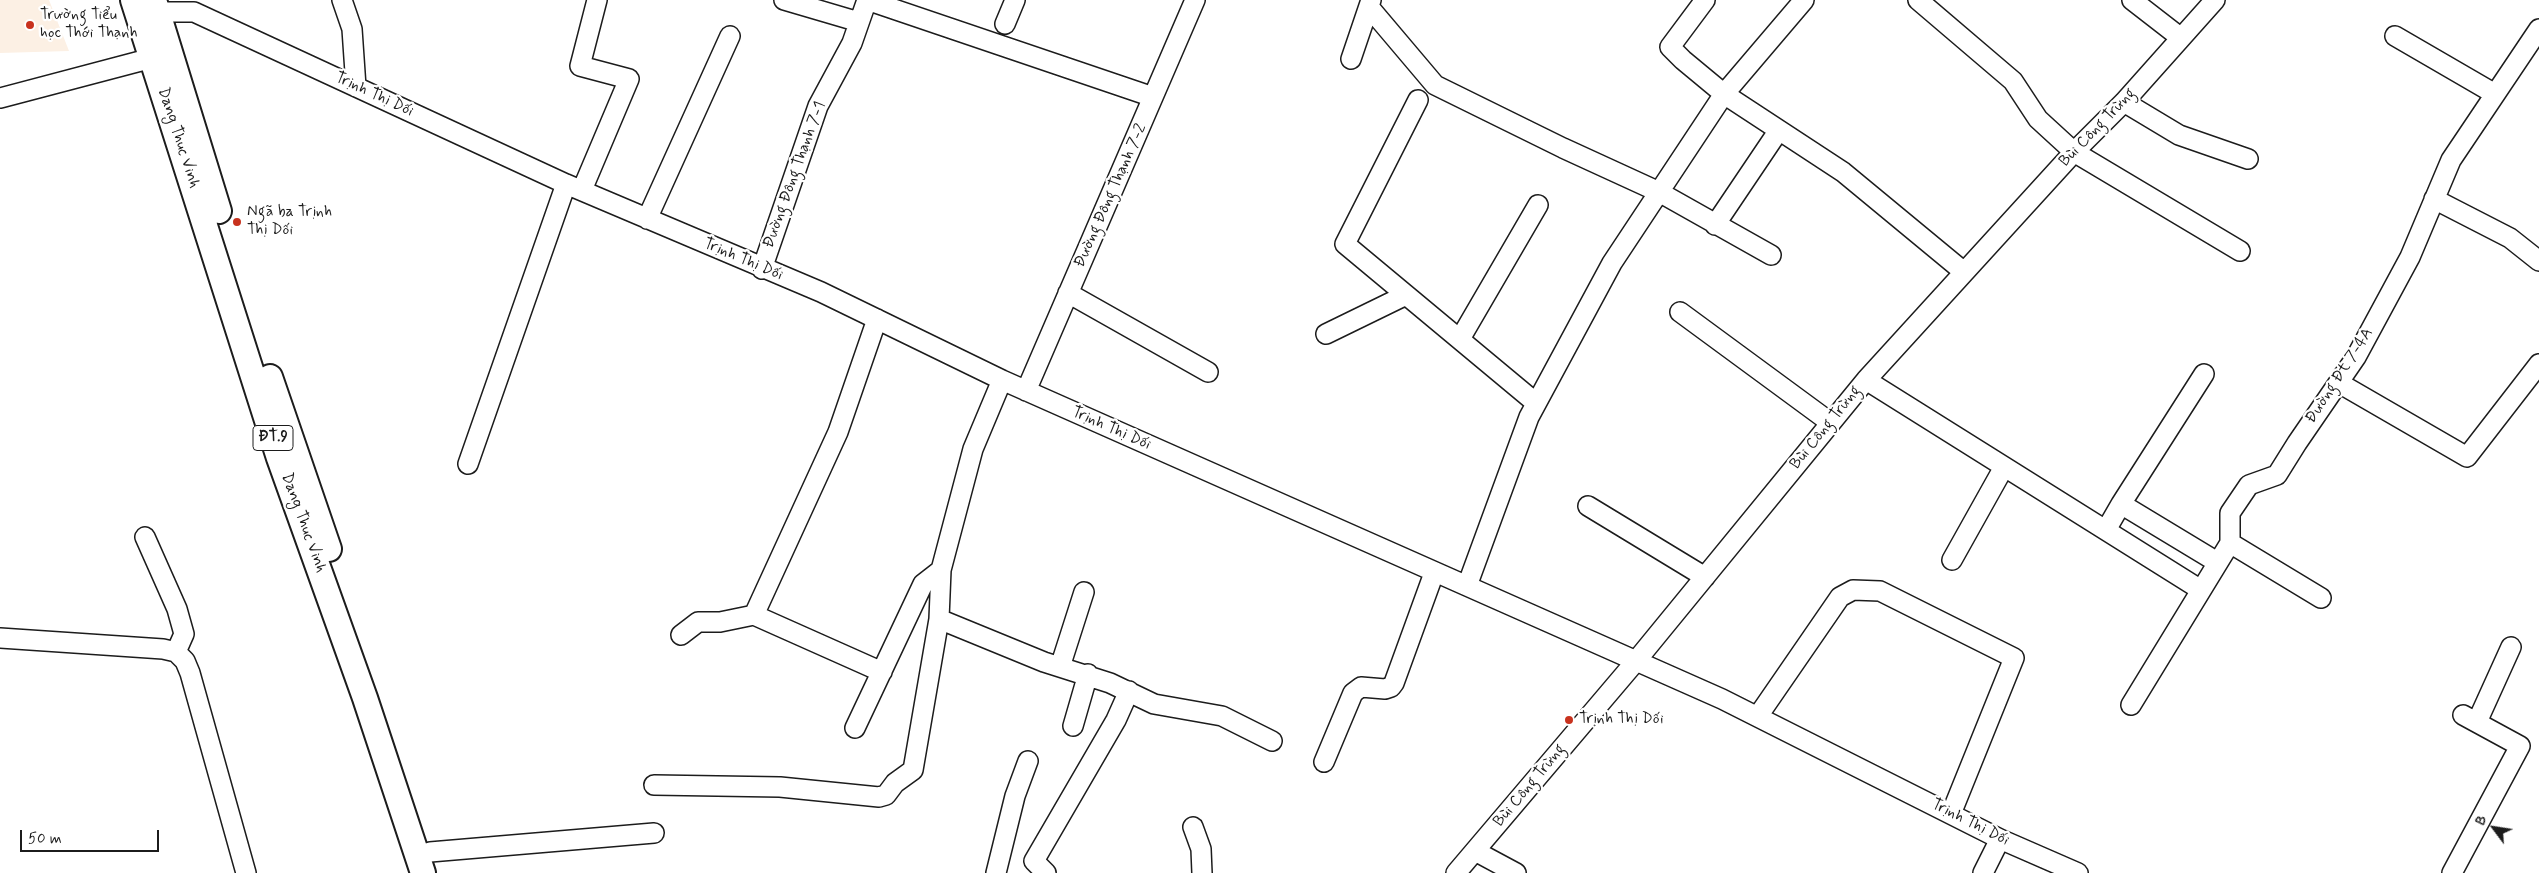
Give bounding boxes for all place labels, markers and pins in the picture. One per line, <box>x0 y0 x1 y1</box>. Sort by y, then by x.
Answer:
place label: Trường Tiểu học Thới Thạnh <box>40 6 138 44</box>
marker: Trường Tiểu học Thới Thạnh <box>24 19 36 31</box>
place label: Ngã ba Trịnh Thị Dối <box>247 203 332 241</box>
marker: Ngã ba Trịnh Thị Dối <box>231 216 243 228</box>
place label: Trịnh Thị Dối <box>1579 710 1664 730</box>
marker: Trịnh Thị Dối <box>1563 714 1575 726</box>

